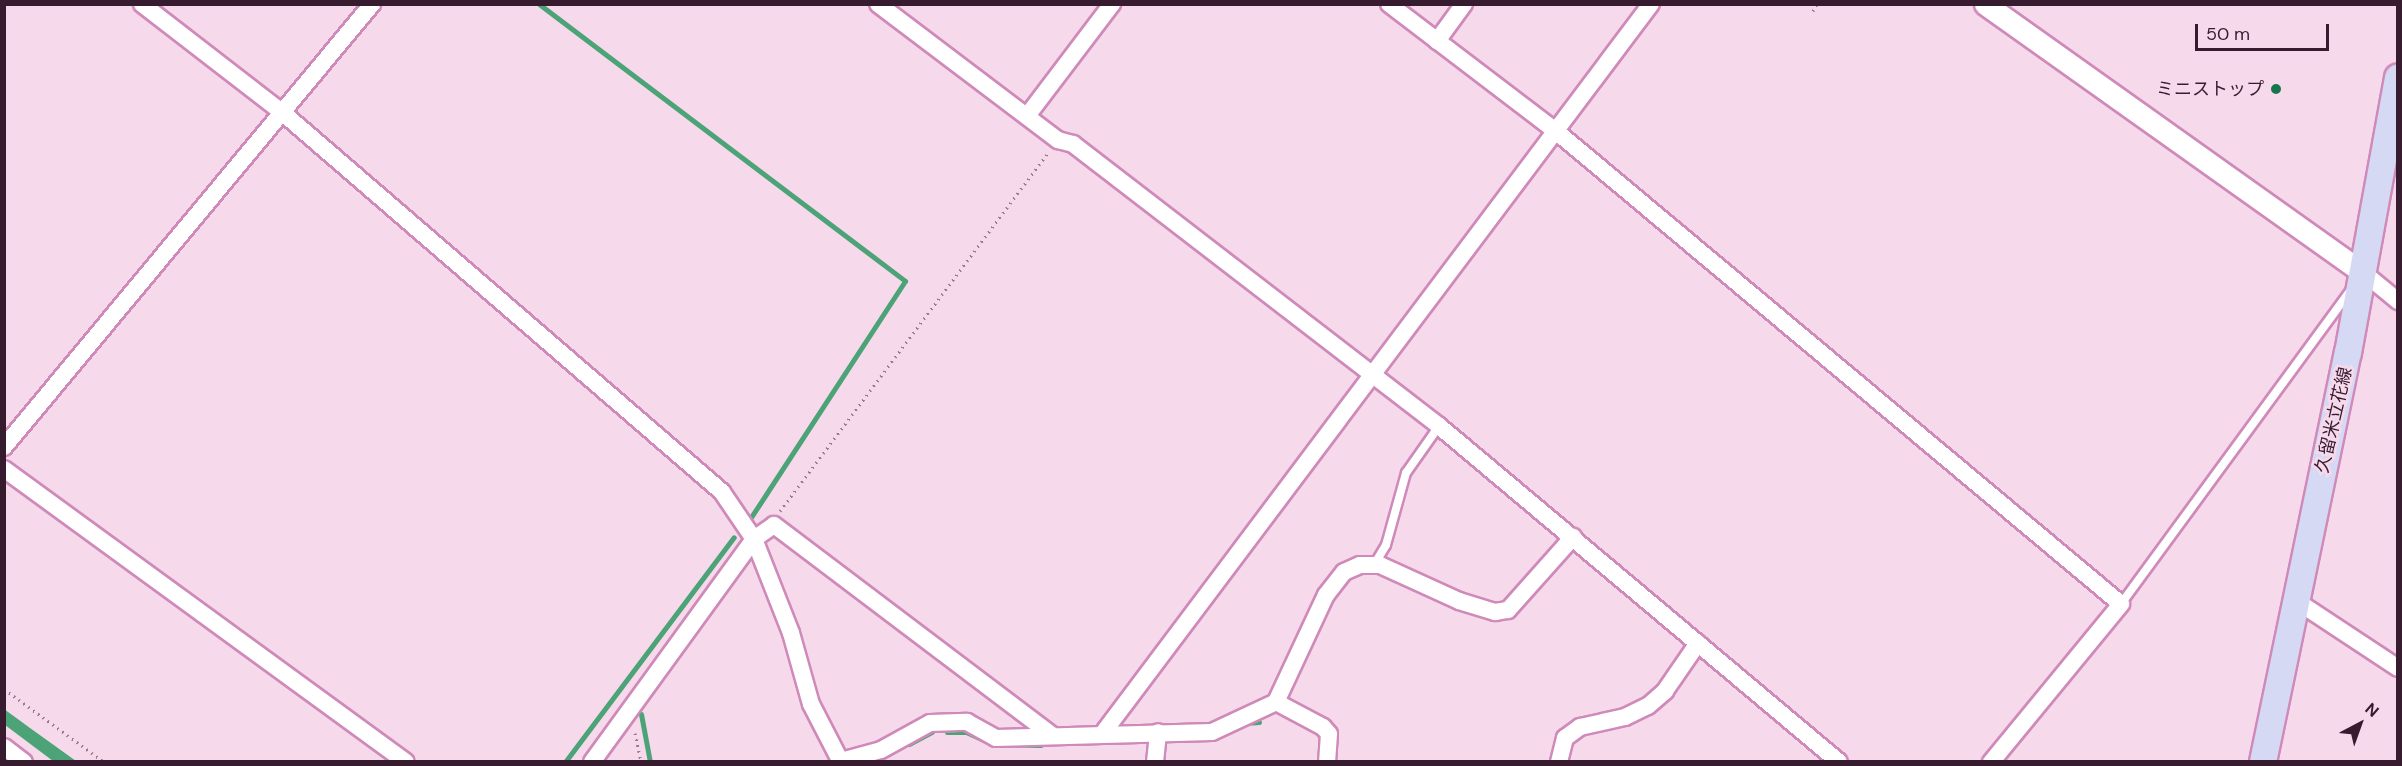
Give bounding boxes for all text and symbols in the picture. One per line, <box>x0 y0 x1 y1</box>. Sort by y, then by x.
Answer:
scale bar <box>2198 12 2332 50</box>
text: 50 m <box>2206 22 2250 46</box>
place label: ミニストップ <box>2156 78 2264 100</box>
marker: ミニストップ <box>2269 82 2283 96</box>
street label: 久留米立花線 <box>2311 365 2357 475</box>
north arrow <box>2330 694 2390 754</box>
text: N <box>2361 698 2383 722</box>

